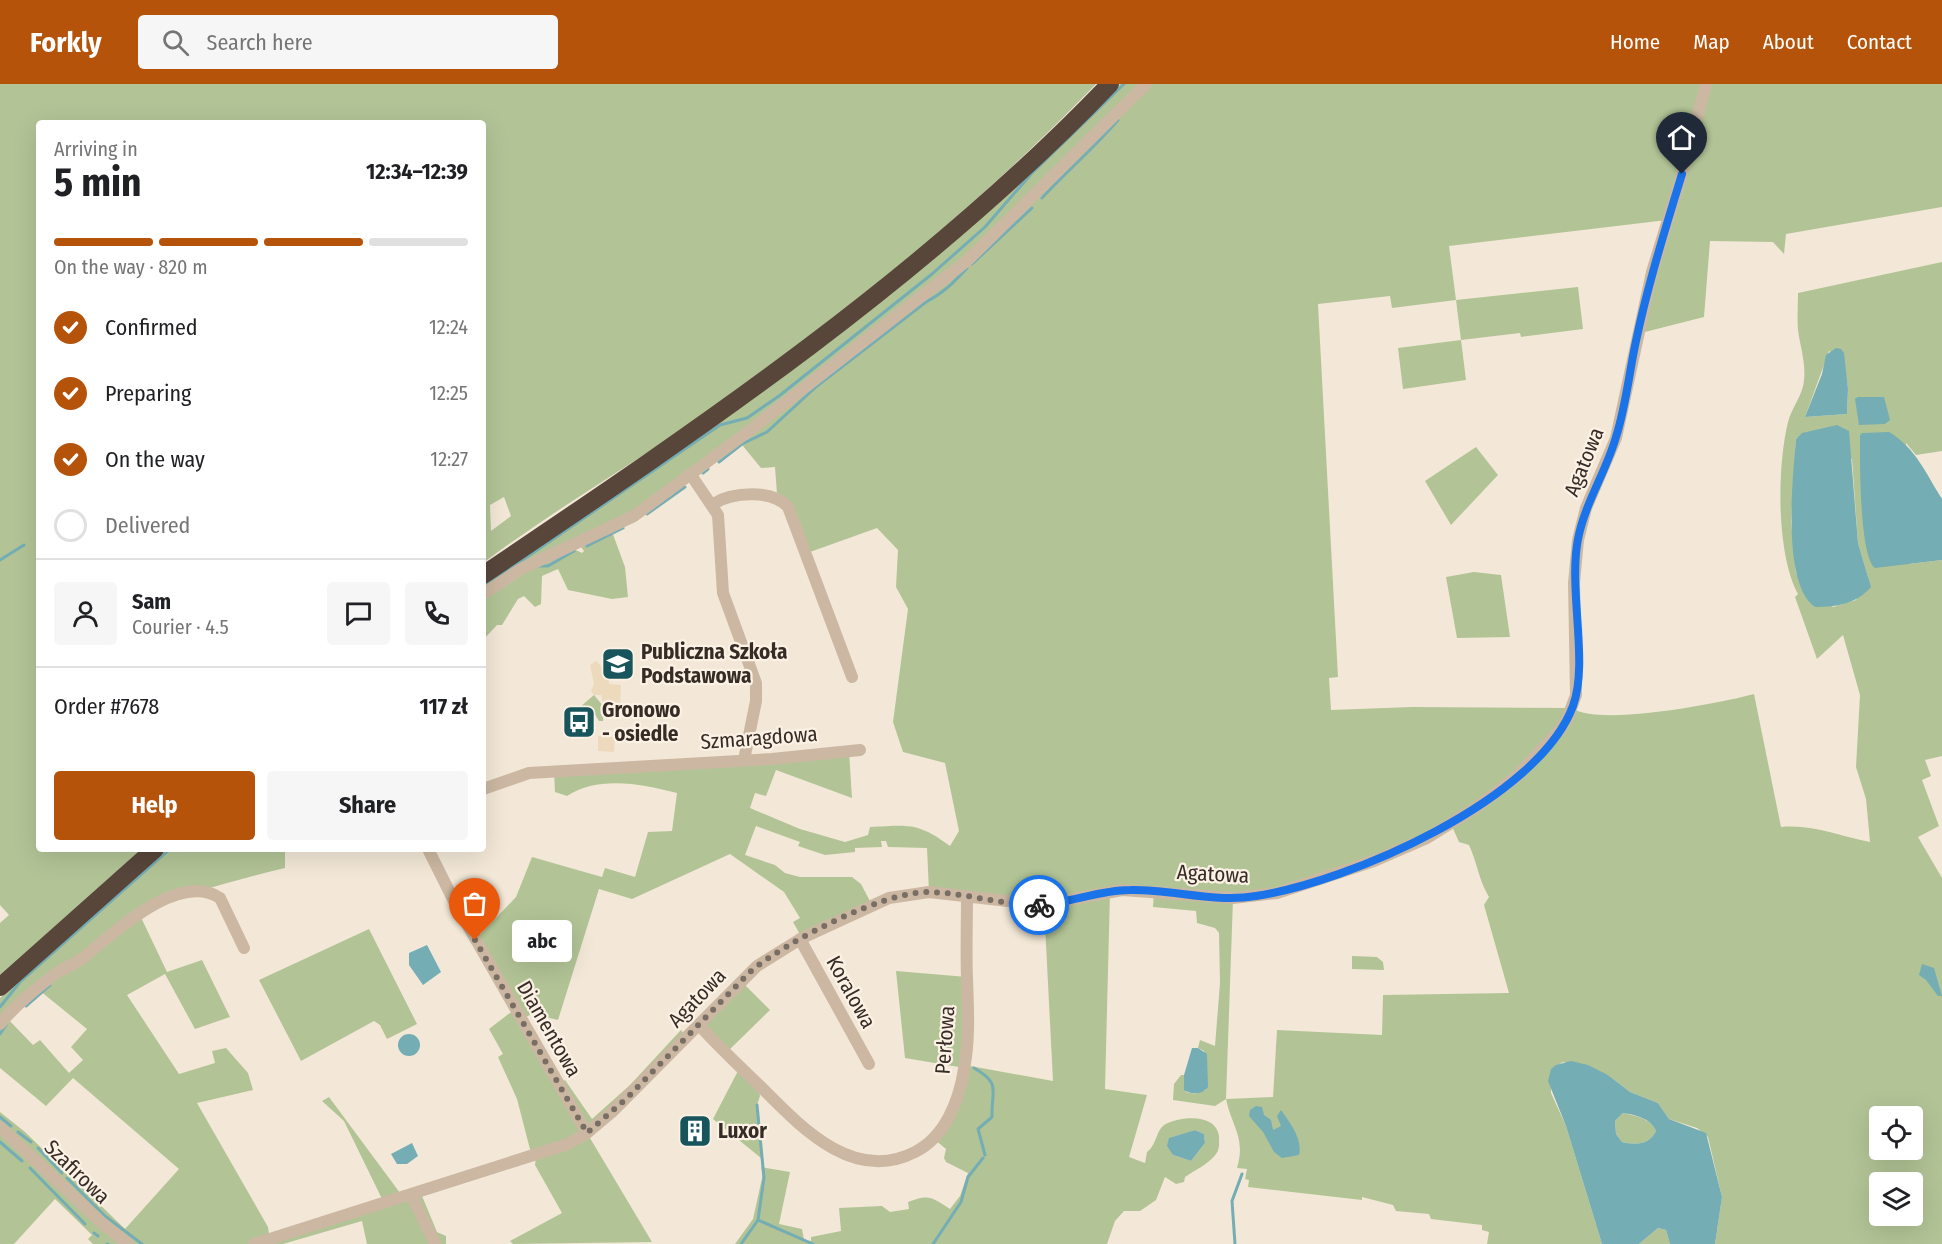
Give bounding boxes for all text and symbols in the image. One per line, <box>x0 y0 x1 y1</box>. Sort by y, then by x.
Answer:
search box <box>138 15 558 69</box>
text: Forkly <box>30 26 102 59</box>
icon: search <box>159 26 192 59</box>
text: Search here <box>207 29 313 56</box>
text: Home <box>1610 29 1660 55</box>
text: Map <box>1693 29 1730 55</box>
text: About <box>1763 29 1814 55</box>
text: Contact <box>1847 29 1912 55</box>
pin <box>1656 112 1707 174</box>
icon: home <box>1665 121 1698 154</box>
text: Arriving in <box>54 137 138 161</box>
text: 12:34–12:39 <box>366 158 468 185</box>
text: 5 min <box>54 160 142 206</box>
text: On the way · 820 m <box>54 255 208 279</box>
icon: check <box>54 311 87 344</box>
text: Confirmed <box>105 314 198 341</box>
text: 12:24 <box>429 315 468 339</box>
icon: check <box>54 377 87 410</box>
text: Preparing <box>105 380 191 407</box>
text: 12:25 <box>429 381 468 405</box>
street label: Agatowa <box>1558 424 1610 500</box>
icon: check <box>54 443 87 476</box>
text: On the way <box>105 446 205 473</box>
text: 12:27 <box>430 447 468 471</box>
text: Delivered <box>105 512 190 539</box>
button: person <box>54 582 117 645</box>
button: chat <box>327 582 390 645</box>
button: phone <box>405 582 468 645</box>
text: Sam <box>132 588 171 615</box>
text: Courier · 4.5 <box>132 615 229 639</box>
place label: Publiczna Szkoła Podstawowa <box>641 639 787 689</box>
school or university icon: Publiczna Szkoła Podstawowa <box>600 646 636 682</box>
text: Order #7678 <box>54 693 159 720</box>
text: 117 zł <box>420 693 468 720</box>
place label: Gronowo - osiedle <box>602 697 681 747</box>
bus stop icon: Gronowo - osiedle <box>561 704 597 740</box>
street label: Szmaragdowa <box>700 721 818 755</box>
button: Help <box>54 771 255 840</box>
button: Share <box>267 771 468 840</box>
street label: Agatowa <box>1176 859 1250 889</box>
courier <box>1009 875 1069 935</box>
pin <box>449 878 500 940</box>
icon: bag <box>458 887 491 920</box>
icon: bike <box>1023 889 1056 922</box>
callout: abc <box>511 919 571 961</box>
text: abc <box>527 929 557 953</box>
street label: Koralowa <box>821 951 881 1033</box>
street label: Agatowa <box>663 963 731 1033</box>
street label: Diamentowa <box>511 976 587 1082</box>
street label: Perłowa <box>930 1005 960 1075</box>
map controls <box>1869 1106 1923 1226</box>
button: locate <box>1869 1106 1923 1160</box>
building icon: Luxor <box>677 1113 713 1149</box>
place label: Luxor <box>718 1118 767 1144</box>
street label: Szafirowa <box>39 1134 115 1210</box>
button: layers <box>1869 1172 1923 1226</box>

